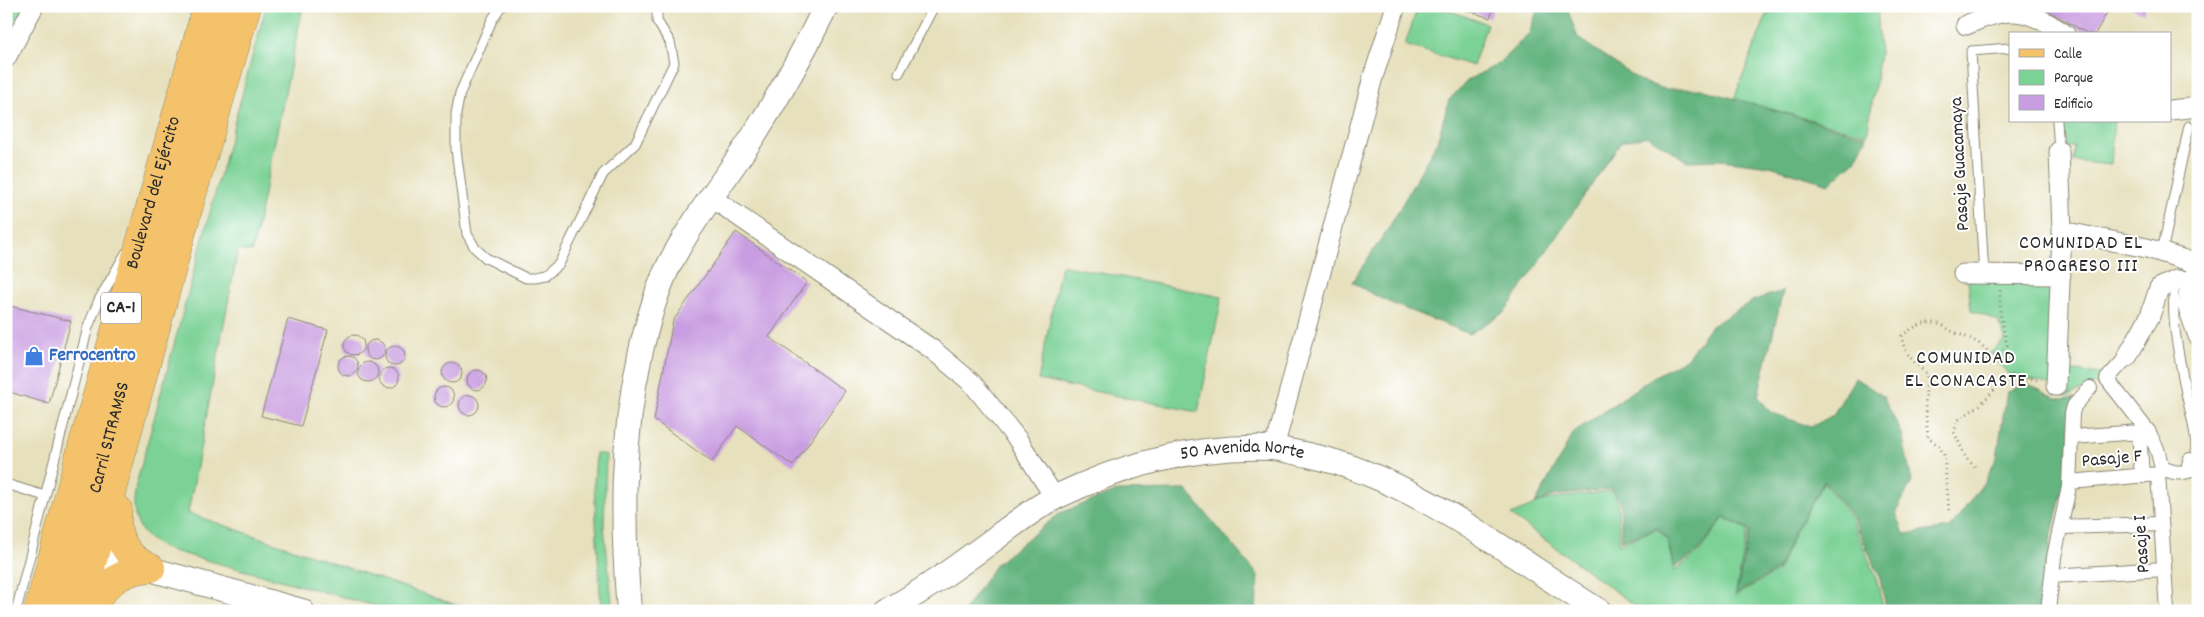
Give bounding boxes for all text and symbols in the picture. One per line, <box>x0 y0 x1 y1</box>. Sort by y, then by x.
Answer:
legend <box>2009 32 2172 122</box>
text: Calle <box>2054 44 2083 66</box>
text: Parque <box>2054 68 2094 90</box>
text: Edificio <box>2054 94 2093 116</box>
street label: Pasaje Guacamaya <box>1944 95 1978 232</box>
street label: Boulevard del Ejército <box>120 113 189 272</box>
district label: COMUNIDAD EL PROGRESO III <box>2019 230 2143 281</box>
road number: CA-1 <box>101 292 141 324</box>
place label: Ferrocentro <box>49 343 136 370</box>
shop icon: Ferrocentro <box>23 345 45 367</box>
district label: COMUNIDAD EL CONACASTE <box>1905 345 2027 396</box>
street label: Carril SITRAMSS <box>83 379 138 496</box>
street label: 50 Avenida Norte <box>1178 434 1307 468</box>
street label: Pasaje F <box>2081 444 2144 476</box>
street label: Pasaje I <box>2128 514 2158 574</box>

